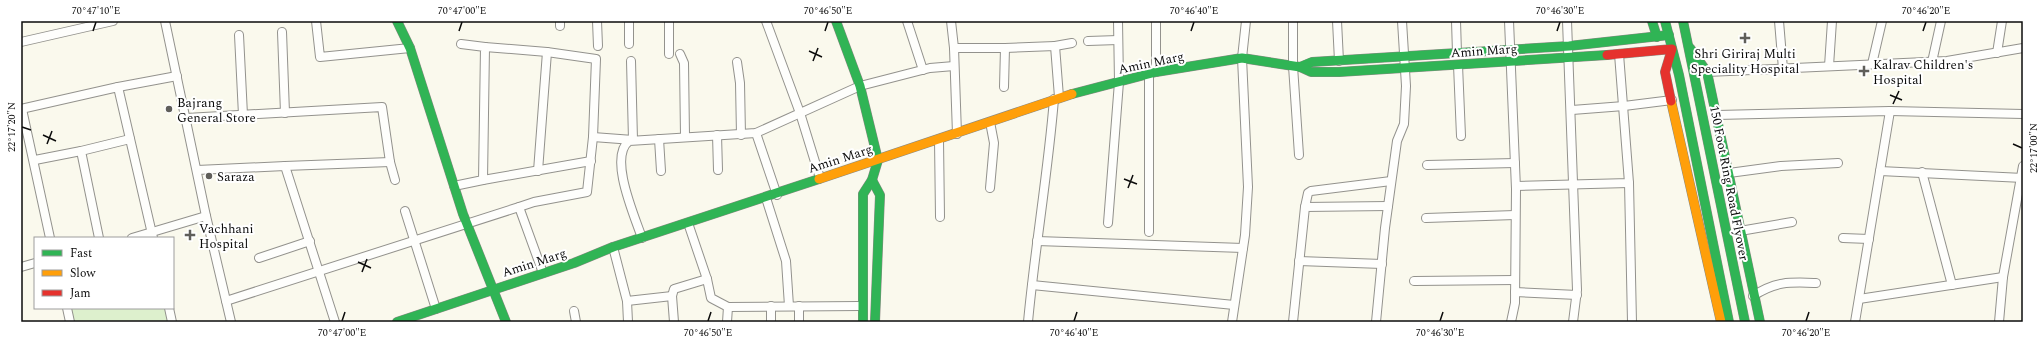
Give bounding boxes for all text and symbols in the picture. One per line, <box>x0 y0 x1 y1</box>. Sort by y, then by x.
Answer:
text: 70°47'10"E <box>72 3 120 19</box>
text: 70°47'00"E <box>438 3 486 19</box>
text: 70°46'50"E <box>804 3 852 19</box>
text: 70°46'40"E <box>1170 3 1218 19</box>
text: 70°46'30"E <box>1536 3 1584 19</box>
text: 70°46'20"E <box>1902 3 1950 19</box>
marker: Shri Giriraj Multi Speciality Hospital <box>1739 32 1751 44</box>
street label: Amin Marg <box>1450 39 1518 63</box>
place label: Shri Giriraj Multi Speciality Hospital <box>1691 44 1799 79</box>
street label: Amin Marg <box>1116 46 1186 80</box>
place label: Kalrav Children's Hospital <box>1873 55 1973 90</box>
marker: Kalrav Children's Hospital <box>1858 65 1870 77</box>
place label: Bajrang General Store <box>177 93 256 128</box>
text: 22°17'20"N <box>4 102 20 152</box>
marker: Bajrang General Store <box>164 104 174 114</box>
street label: 150 Foot Ring Road Flyover <box>1704 104 1754 263</box>
text: 22°17'00"N <box>2026 123 2042 173</box>
street label: Amin Marg <box>805 139 875 179</box>
place label: Saraza <box>217 167 255 187</box>
marker: Saraza <box>204 171 214 181</box>
place label: Vachhani Hospital <box>199 219 254 254</box>
marker: Vachhani Hospital <box>184 229 196 241</box>
legend <box>34 237 174 309</box>
street label: Amin Marg <box>499 243 569 283</box>
text: Fast <box>70 244 92 263</box>
text: Slow <box>70 264 96 283</box>
text: Jam <box>70 284 91 303</box>
text: 70°47'00"E <box>318 325 366 341</box>
text: 70°46'50"E <box>684 325 732 341</box>
text: 70°46'40"E <box>1050 325 1098 341</box>
text: 70°46'30"E <box>1416 325 1464 341</box>
text: 70°46'20"E <box>1782 325 1830 341</box>

